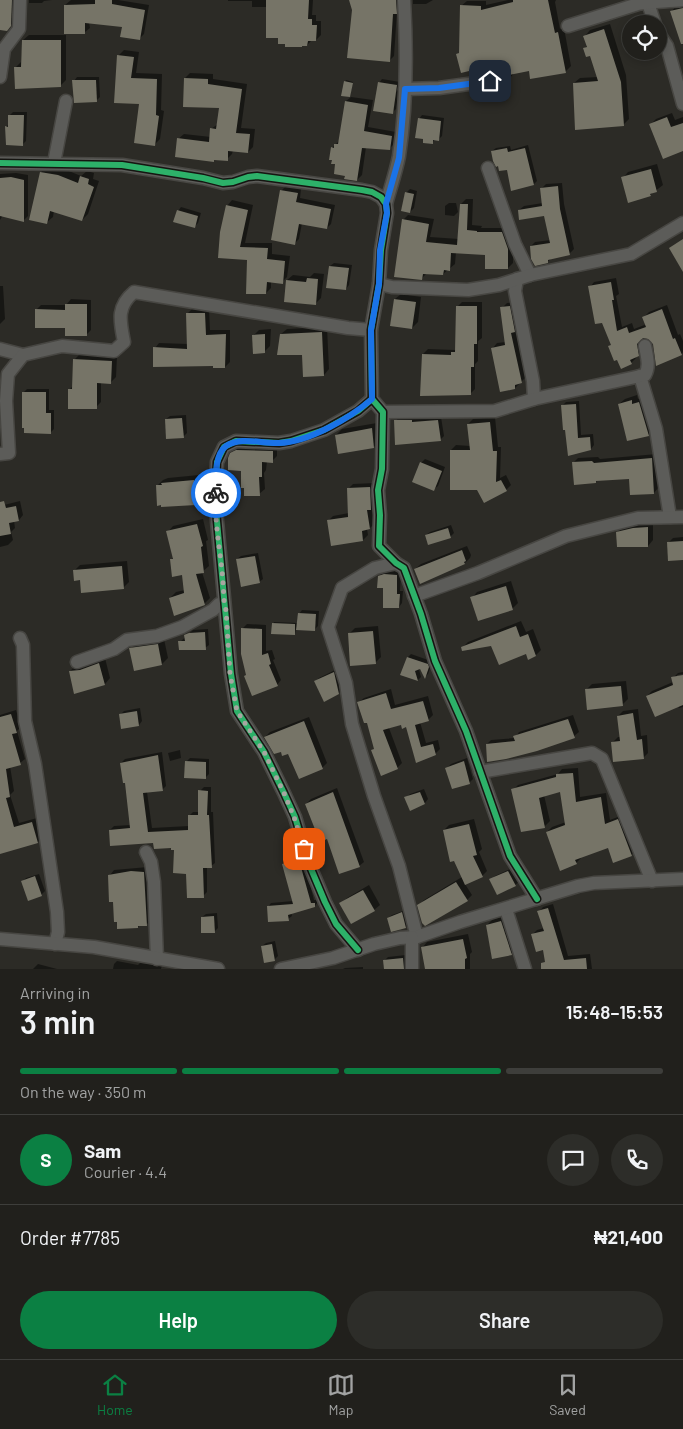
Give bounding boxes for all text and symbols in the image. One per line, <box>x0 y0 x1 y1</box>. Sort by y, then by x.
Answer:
map controls <box>622 15 667 60</box>
button: locate <box>622 15 667 60</box>
pin <box>469 60 511 102</box>
icon: home <box>476 67 504 95</box>
courier <box>191 468 241 518</box>
icon: bike <box>202 479 230 507</box>
pin <box>283 828 325 870</box>
icon: bag <box>290 835 318 863</box>
text: Arriving in <box>20 983 90 1002</box>
text: 15:48–15:53 <box>566 1000 663 1023</box>
text: 3 min <box>20 1002 96 1040</box>
text: On the way · 350 m <box>20 1082 146 1101</box>
button: chat <box>547 1134 599 1186</box>
button: phone <box>611 1134 663 1186</box>
text: Sam <box>84 1139 121 1162</box>
text: S <box>40 1148 52 1171</box>
text: Courier · 4.4 <box>84 1162 167 1181</box>
text: ₦21,400 <box>594 1225 663 1248</box>
text: Order #7785 <box>20 1226 120 1249</box>
button: Help <box>20 1291 337 1349</box>
button: Share <box>347 1291 663 1349</box>
tab: Home <box>97 1371 133 1418</box>
tab: Map <box>327 1371 355 1418</box>
tab: Saved <box>549 1371 586 1418</box>

